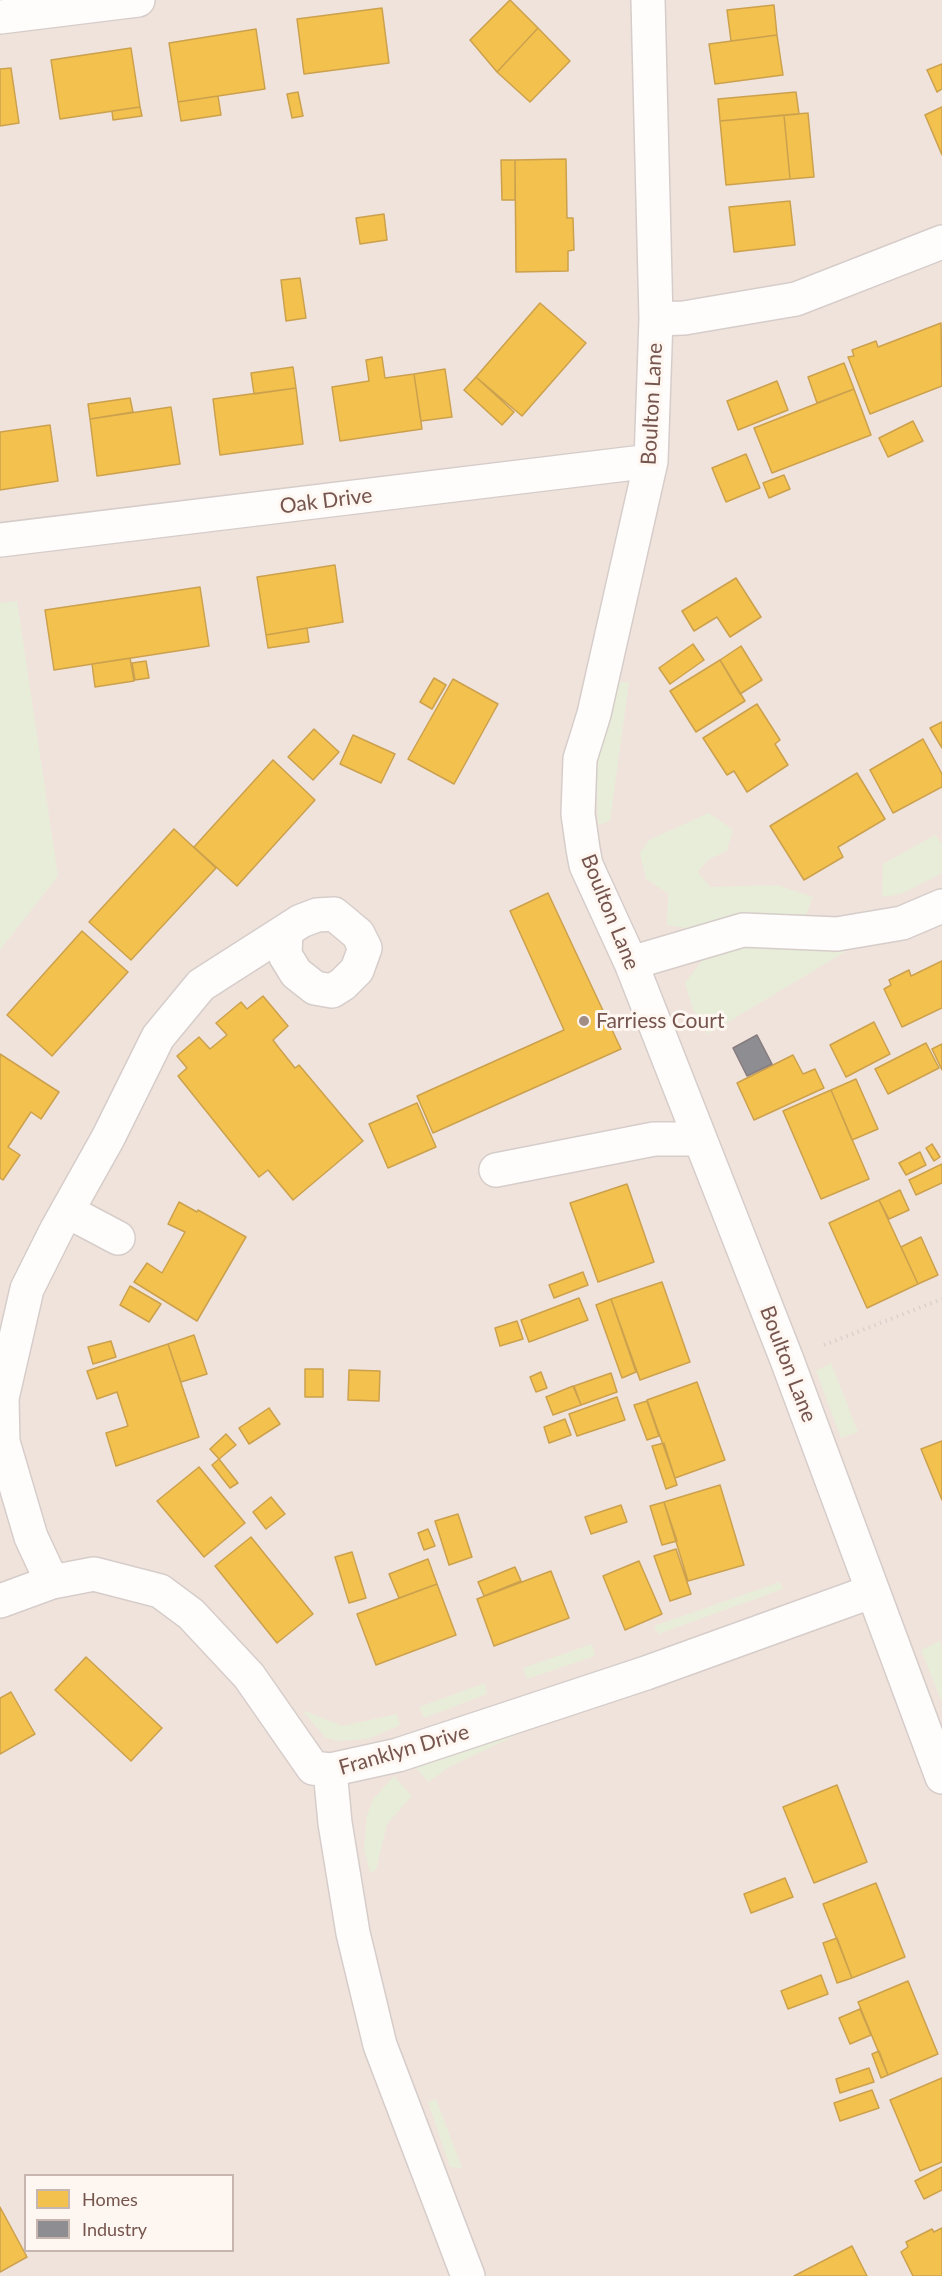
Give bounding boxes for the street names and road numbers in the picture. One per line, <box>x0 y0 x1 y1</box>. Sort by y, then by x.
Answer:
street label: Boulton Lane <box>636 342 668 466</box>
street label: Oak Drive <box>278 483 374 519</box>
street label: Boulton Lane <box>575 850 645 974</box>
street label: Boulton Lane <box>754 1302 822 1426</box>
street label: Franklyn Drive <box>336 1719 472 1781</box>

